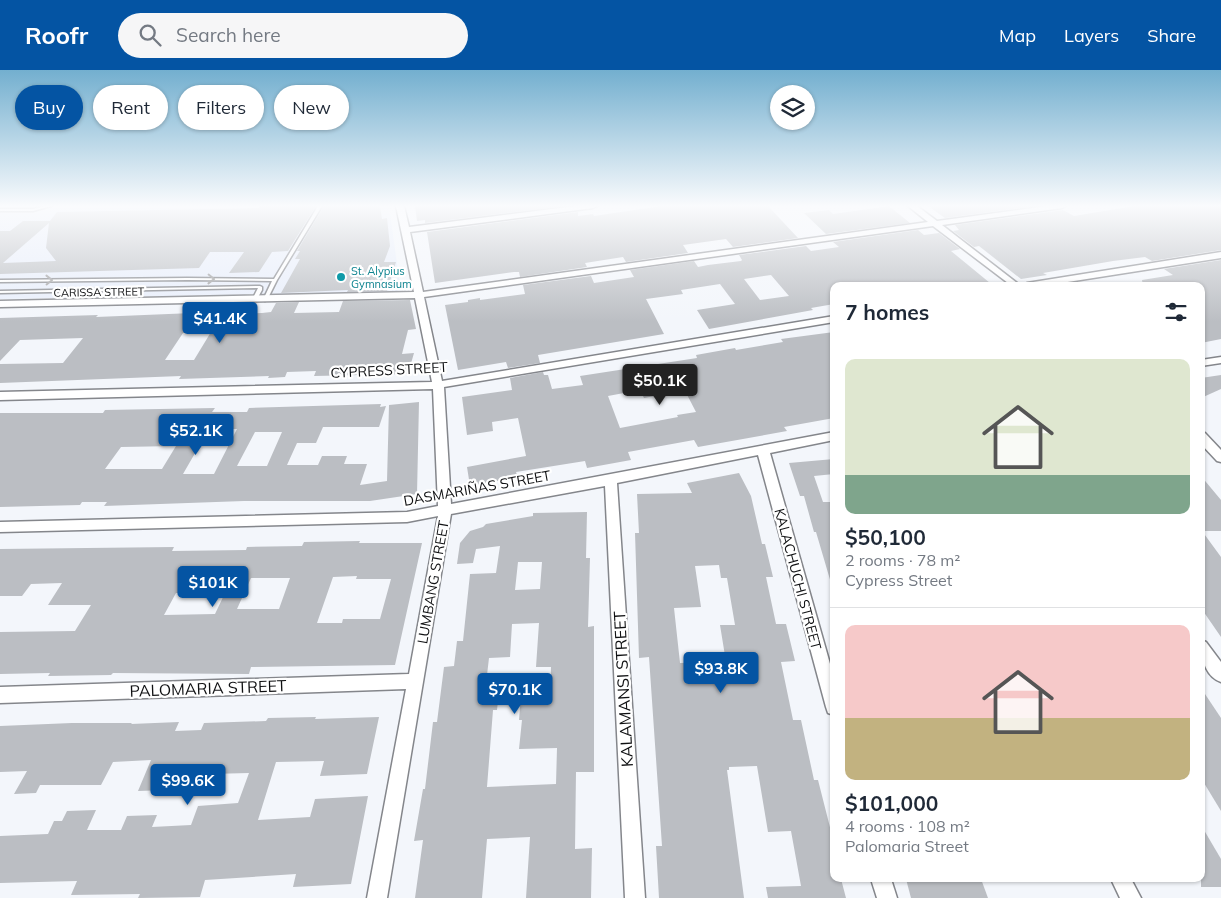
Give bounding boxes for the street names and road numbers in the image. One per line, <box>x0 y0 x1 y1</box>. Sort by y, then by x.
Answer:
street label: CARISSA STREET <box>53 284 145 300</box>
street label: CYPRESS STREET <box>330 358 449 382</box>
street label: DASMARIÑAS STREET <box>402 466 553 510</box>
street label: KALACHUCHI STREET <box>770 506 826 652</box>
street label: LUMBANG STREET <box>413 518 453 645</box>
street label: KALAMANSI STREET <box>609 610 637 767</box>
street label: PALOMARIA STREET <box>129 675 287 701</box>

